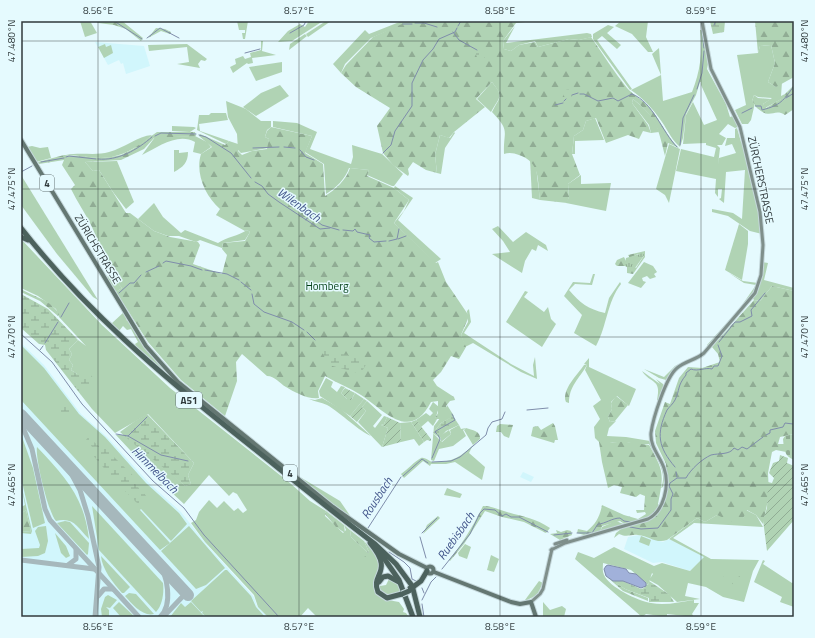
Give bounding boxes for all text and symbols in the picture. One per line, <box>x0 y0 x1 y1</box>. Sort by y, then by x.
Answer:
text: 8.56°E <box>83 3 114 18</box>
text: 8.57°E <box>284 3 315 18</box>
text: 8.58°E <box>485 3 516 18</box>
text: 8.59°E <box>686 3 717 18</box>
text: 47.480°N <box>4 20 19 62</box>
text: 47.480°N <box>797 20 812 62</box>
street label: ZÜRCHERSTRASSE <box>744 135 778 225</box>
text: 47.475°N <box>4 168 19 210</box>
text: 47.475°N <box>797 168 812 210</box>
road number: 4 <box>40 175 54 191</box>
water label: Wilenbach <box>274 183 326 227</box>
street label: ZÜRICHSTRASSE <box>71 211 125 287</box>
park label: Homberg <box>305 278 349 294</box>
text: 47.470°N <box>4 316 19 358</box>
text: 47.470°N <box>797 316 812 358</box>
road number: A51 <box>176 392 202 408</box>
water label: Himmelbach <box>128 442 184 498</box>
text: 47.465°N <box>4 464 19 506</box>
text: 47.465°N <box>797 464 812 506</box>
road number: 4 <box>283 465 297 481</box>
water label: Rousbach <box>356 472 398 522</box>
water label: Ruebisbach <box>432 507 480 564</box>
text: 8.56°E <box>83 619 114 634</box>
text: 8.57°E <box>284 619 315 634</box>
text: 8.58°E <box>485 619 516 634</box>
text: 8.59°E <box>686 619 717 634</box>

